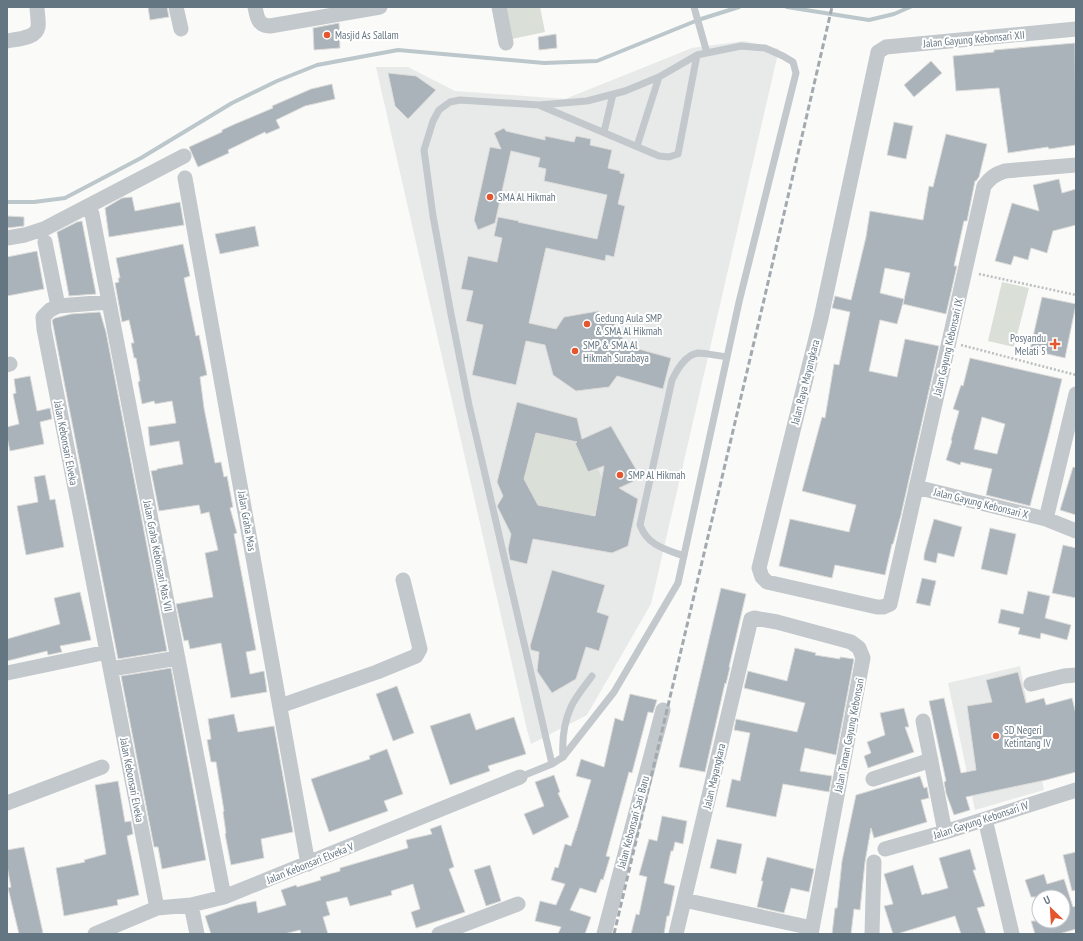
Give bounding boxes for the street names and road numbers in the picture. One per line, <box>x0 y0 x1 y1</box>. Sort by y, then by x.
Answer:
street label: Jalan Gayung Kebonsari XII <box>922 28 1025 51</box>
street label: Jalan Gayung Kebonsari IX <box>930 296 966 398</box>
street label: Jalan Raya Mayangkara <box>787 338 822 427</box>
street label: Jalan Kebonsari Elveka <box>51 399 81 486</box>
street label: Jalan Gayung Kebonsari X <box>931 484 1030 522</box>
street label: Jalan Graha Mas <box>235 489 259 552</box>
street label: Jalan Graha Kebonsari Mas VII <box>140 498 176 613</box>
street label: Jalan Taman Gayung Kebonsari <box>831 677 867 794</box>
street label: Jalan Kebonsari Elveka <box>117 736 147 823</box>
street label: Jalan Mayangkara <box>699 742 728 811</box>
street label: Jalan Kebonsari Sari Baru <box>614 774 652 871</box>
street label: Jalan Gayung Kebonsari IV <box>931 798 1031 842</box>
street label: Jalan Kebonsari Elveka V <box>263 839 357 887</box>

